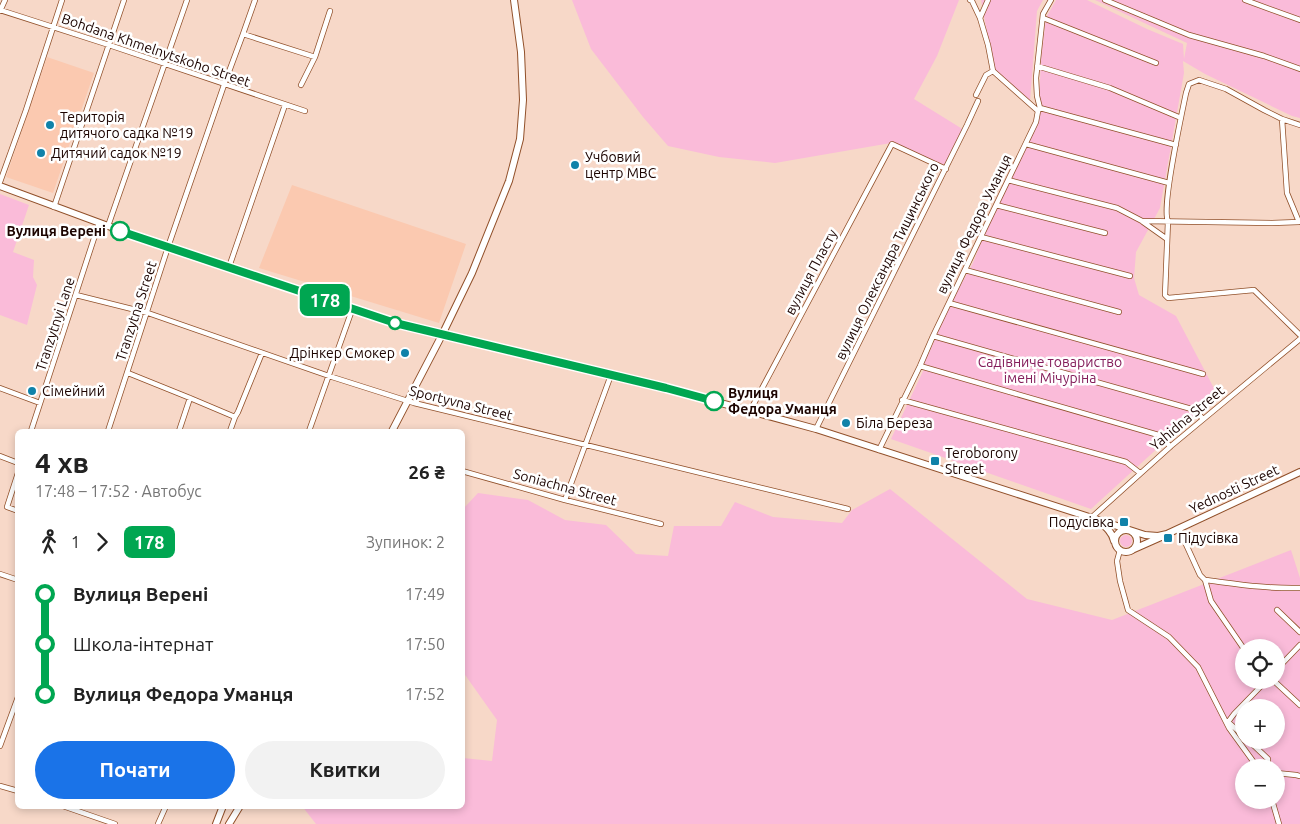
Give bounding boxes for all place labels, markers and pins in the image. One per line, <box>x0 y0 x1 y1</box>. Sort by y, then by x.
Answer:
place label: Територія дитячого садка №19 <box>60 109 194 141</box>
marker: Територія дитячого садка №19 <box>44 119 56 131</box>
place label: Дитячий садок №19 <box>51 145 182 161</box>
marker: Дитячий садок №19 <box>35 147 47 159</box>
place label: Учбовий центр МВС <box>585 149 657 181</box>
marker: Учбовий центр МВС <box>569 159 581 171</box>
marker: Вулиця Верені <box>110 221 130 241</box>
place label: Вулиця Верені <box>6 223 106 239</box>
unlabelled marker <box>388 316 402 330</box>
place label: Дрінкер Смокер <box>289 345 395 361</box>
marker: Дрінкер Смокер <box>399 347 411 359</box>
place label: Сімейний <box>42 383 105 399</box>
marker: Сімейний <box>26 385 38 397</box>
place label: Вулиця Федора Уманця <box>728 385 837 417</box>
marker: Вулиця Федора Уманця <box>704 391 724 411</box>
place label: Біла Береза <box>856 415 933 431</box>
marker: Біла Береза <box>840 417 852 429</box>
place label: Teroborony Street <box>945 445 1018 477</box>
marker: Teroborony Street <box>929 455 941 467</box>
place label: Подусівка <box>1049 514 1114 530</box>
marker: Подусівка <box>1118 516 1130 528</box>
place label: Підусівка <box>1178 530 1238 546</box>
marker: Підусівка <box>1162 532 1174 544</box>

